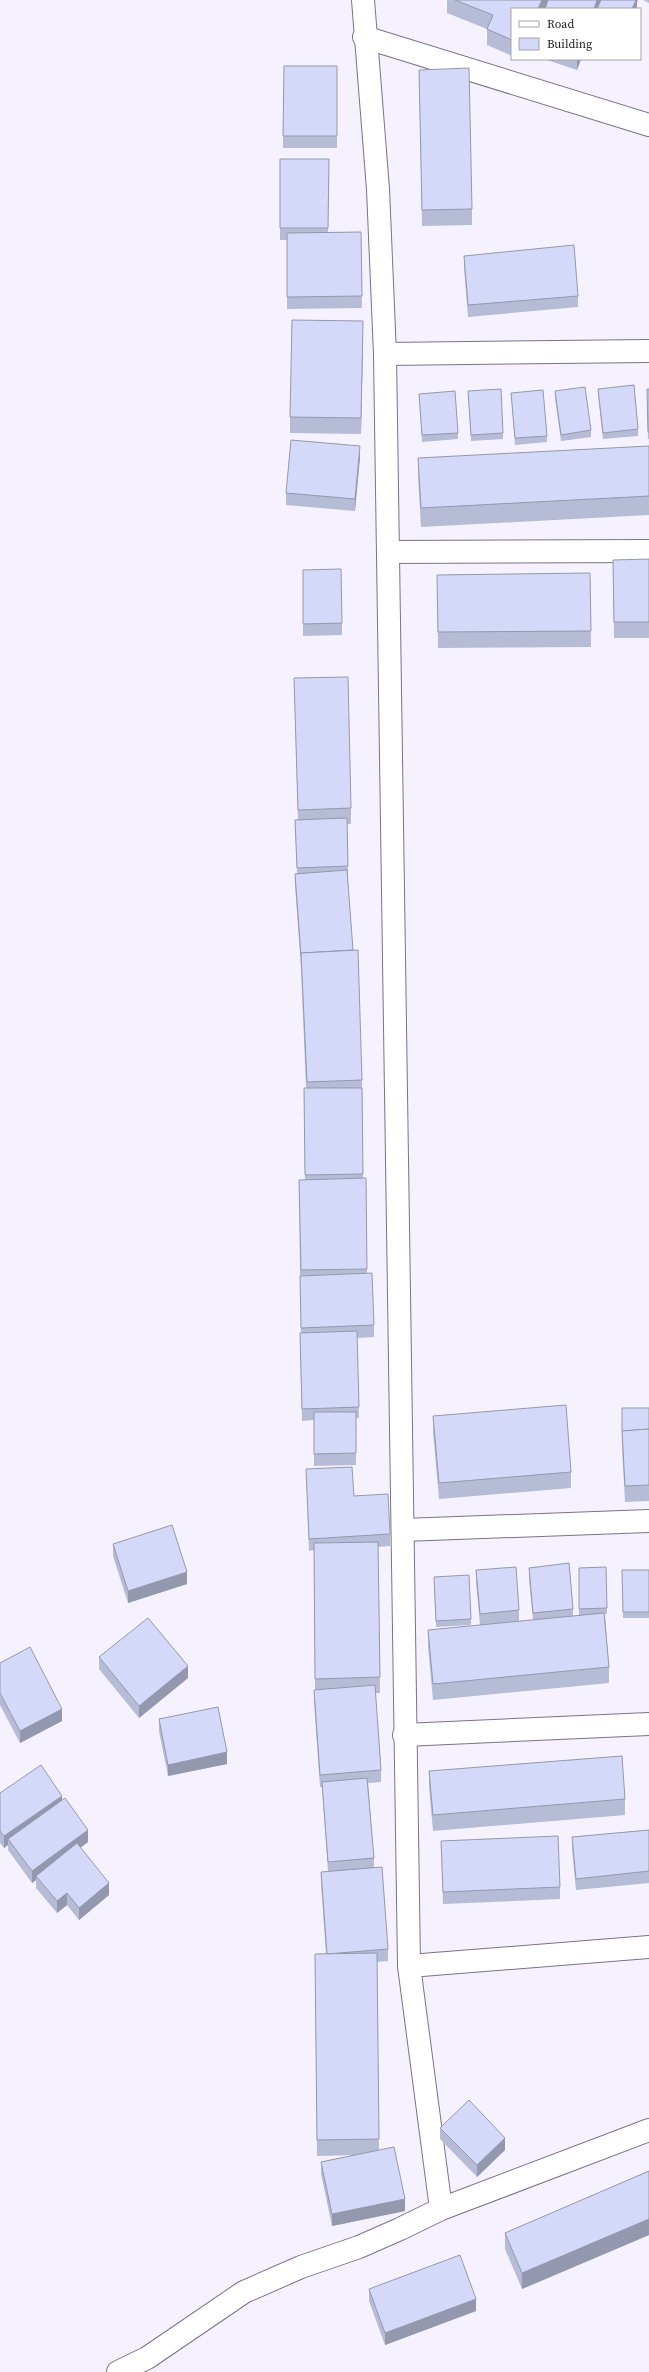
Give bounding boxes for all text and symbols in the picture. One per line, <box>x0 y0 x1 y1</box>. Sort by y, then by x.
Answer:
legend <box>511 8 641 60</box>
text: Road <box>547 16 574 32</box>
text: Building <box>547 36 592 52</box>

